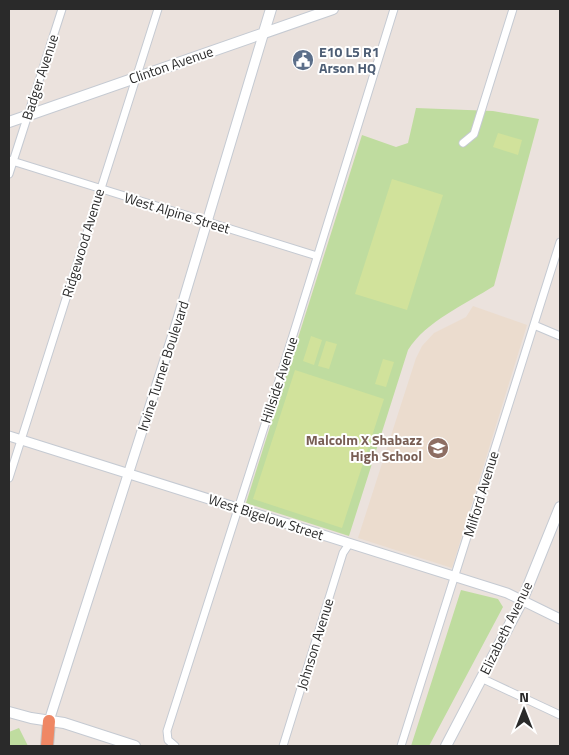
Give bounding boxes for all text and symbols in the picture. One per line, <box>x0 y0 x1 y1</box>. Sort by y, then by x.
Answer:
street label: Badger Avenue <box>16 31 63 122</box>
street label: Clinton Avenue <box>126 40 216 89</box>
place label: E10 L5 R1 Arson HQ <box>319 41 380 78</box>
public building icon: E10 L5 R1 Arson HQ <box>291 48 315 72</box>
street label: Ridgewood Avenue <box>56 186 109 300</box>
street label: West Alpine Street <box>122 186 233 239</box>
street label: Irvine Turner Boulevard <box>132 298 194 434</box>
street label: Hillside Avenue <box>255 334 302 426</box>
place label: Malcolm X Shabazz High School <box>306 429 422 466</box>
school or university icon: Malcolm X Shabazz High School <box>426 436 450 460</box>
street label: Milford Avenue <box>457 448 504 539</box>
street label: West Bigelow Street <box>206 488 327 545</box>
street label: Elizabeth Avenue <box>474 578 537 678</box>
street label: Johnson Avenue <box>291 596 338 692</box>
north arrow <box>499 685 549 735</box>
text: N <box>519 686 529 707</box>

